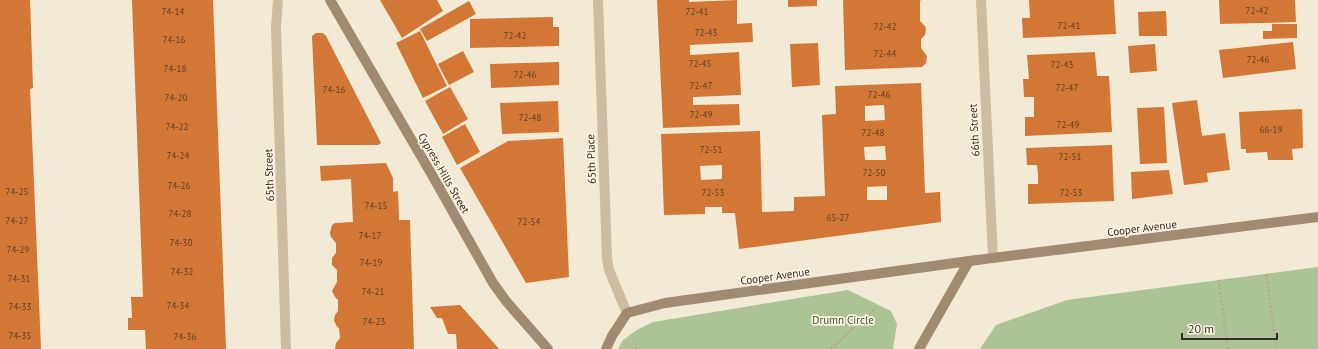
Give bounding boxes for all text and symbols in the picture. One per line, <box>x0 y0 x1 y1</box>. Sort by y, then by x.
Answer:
house number: 72-42 <box>1246 5 1269 16</box>
house number: 74-14 <box>162 6 185 17</box>
house number: 72-41 <box>686 6 709 17</box>
house number: 72-41 <box>1058 20 1081 31</box>
house number: 72-42 <box>874 21 897 32</box>
house number: 72-43 <box>695 27 718 38</box>
house number: 72-42 <box>504 30 527 41</box>
house number: 74-16 <box>163 34 186 45</box>
house number: 72-44 <box>874 48 897 59</box>
house number: 72-46 <box>1247 54 1270 65</box>
house number: 72-45 <box>689 58 712 69</box>
house number: 72-43 <box>1051 59 1074 70</box>
house number: 74-18 <box>164 63 187 74</box>
house number: 72-46 <box>514 69 537 80</box>
house number: 72-47 <box>690 80 713 91</box>
house number: 72-47 <box>1056 82 1079 93</box>
house number: 74-16 <box>323 84 346 95</box>
house number: 72-46 <box>868 89 891 100</box>
house number: 74-20 <box>165 92 188 103</box>
street label: 66th Street <box>966 103 982 157</box>
house number: 72-49 <box>690 109 713 120</box>
house number: 72-48 <box>519 112 542 123</box>
house number: 72-49 <box>1057 119 1080 130</box>
house number: 74-22 <box>166 121 189 132</box>
house number: 66-19 <box>1260 124 1283 135</box>
house number: 72-48 <box>862 127 885 138</box>
street label: Cypress Hills Street <box>415 130 473 216</box>
street label: 65th Place <box>583 133 599 184</box>
house number: 72-51 <box>700 144 723 155</box>
street label: 65th Street <box>261 148 277 202</box>
house number: 74-24 <box>167 150 190 161</box>
house number: 72-51 <box>1059 151 1082 162</box>
house number: 72-50 <box>863 167 886 178</box>
house number: 74-26 <box>168 180 191 191</box>
house number: 74-25 <box>6 186 29 197</box>
house number: 72-53 <box>702 187 725 198</box>
house number: 72-53 <box>1060 187 1083 198</box>
house number: 74-15 <box>365 200 388 211</box>
house number: 74-28 <box>169 208 192 219</box>
house number: 65-27 <box>827 212 850 223</box>
house number: 74-27 <box>6 215 29 226</box>
house number: 72-54 <box>518 216 541 227</box>
street label: Cooper Avenue <box>1106 217 1178 239</box>
house number: 74-17 <box>359 230 382 241</box>
house number: 74-30 <box>170 237 193 248</box>
house number: 74-29 <box>7 244 30 255</box>
house number: 74-19 <box>360 257 383 268</box>
street label: Cooper Avenue <box>739 264 811 288</box>
house number: 74-32 <box>171 266 194 277</box>
house number: 74-31 <box>8 273 31 284</box>
house number: 74-21 <box>362 286 385 297</box>
house number: 74-34 <box>167 300 190 311</box>
house number: 74-33 <box>9 301 32 312</box>
park label: Drumn Circle <box>812 313 874 327</box>
scale bar <box>1182 315 1277 341</box>
house number: 74-23 <box>363 316 386 327</box>
text: 20 m <box>1188 321 1214 336</box>
house number: 74-35 <box>9 330 32 341</box>
house number: 74-36 <box>174 331 197 342</box>

